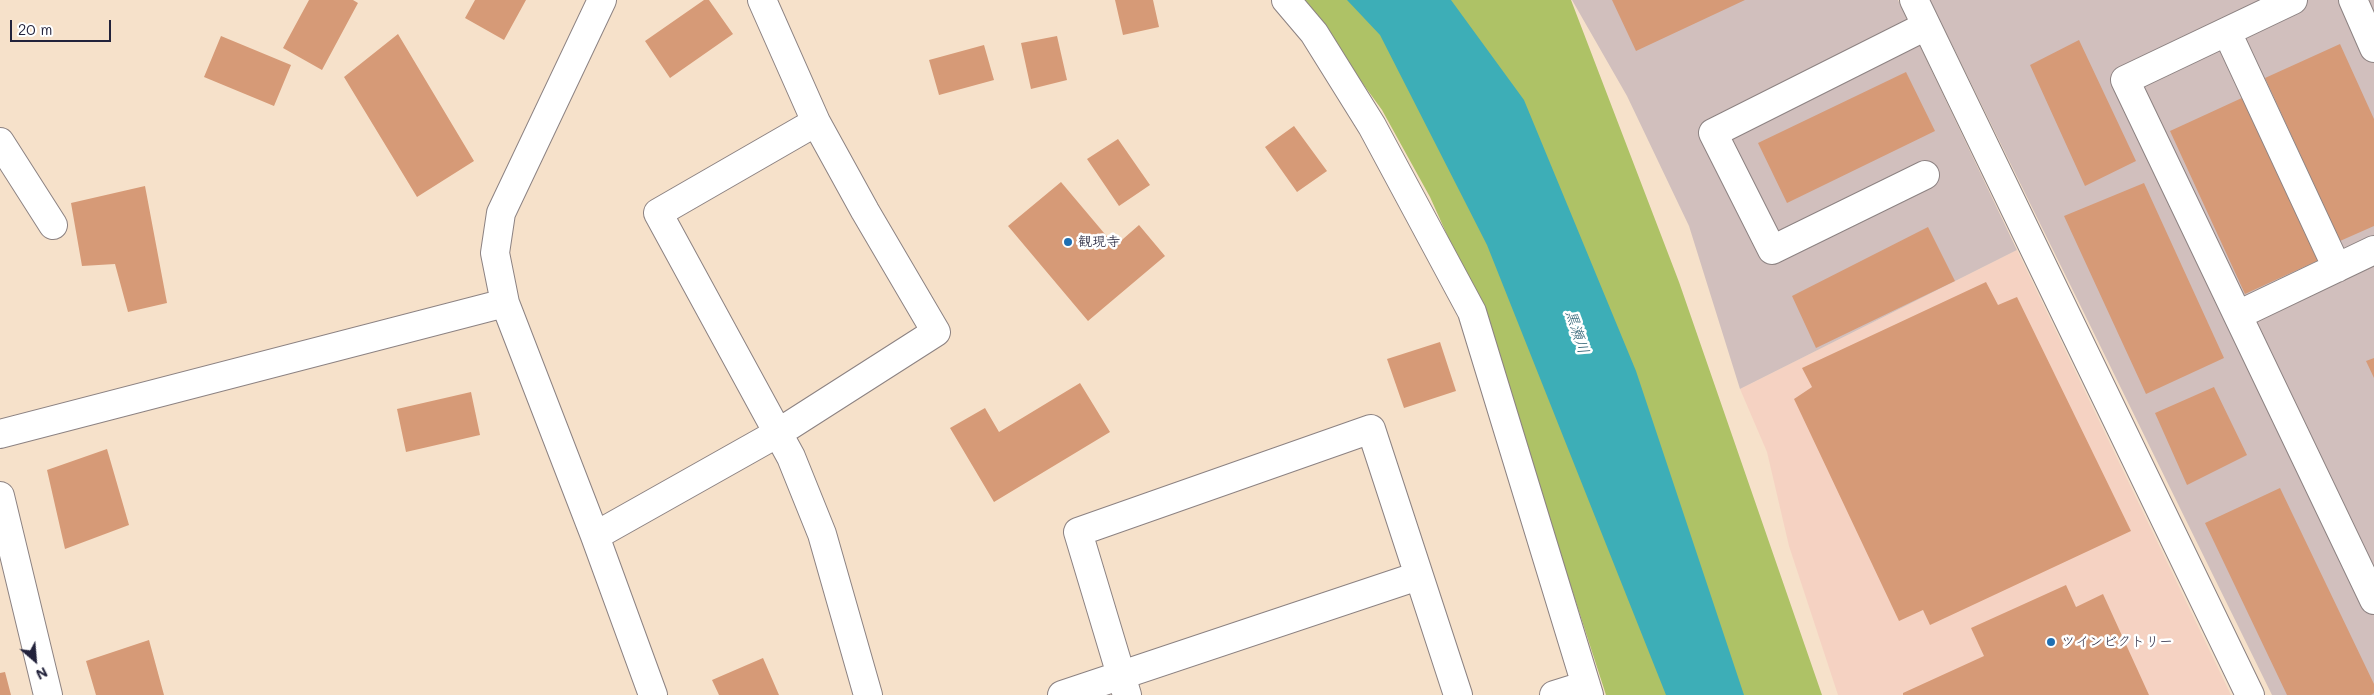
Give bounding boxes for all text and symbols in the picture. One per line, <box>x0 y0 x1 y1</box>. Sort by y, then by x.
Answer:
scale bar <box>12 10 114 42</box>
text: 20 m <box>18 19 52 39</box>
place label: 観現寺 <box>1078 234 1120 250</box>
marker: 観現寺 <box>1062 236 1074 248</box>
water label: 黒瀬川 <box>1561 308 1593 356</box>
place label: ツインビクトリー <box>2061 634 2173 650</box>
north arrow <box>10 635 60 685</box>
marker: ツインビクトリー <box>2045 636 2057 648</box>
text: N <box>33 663 51 685</box>

